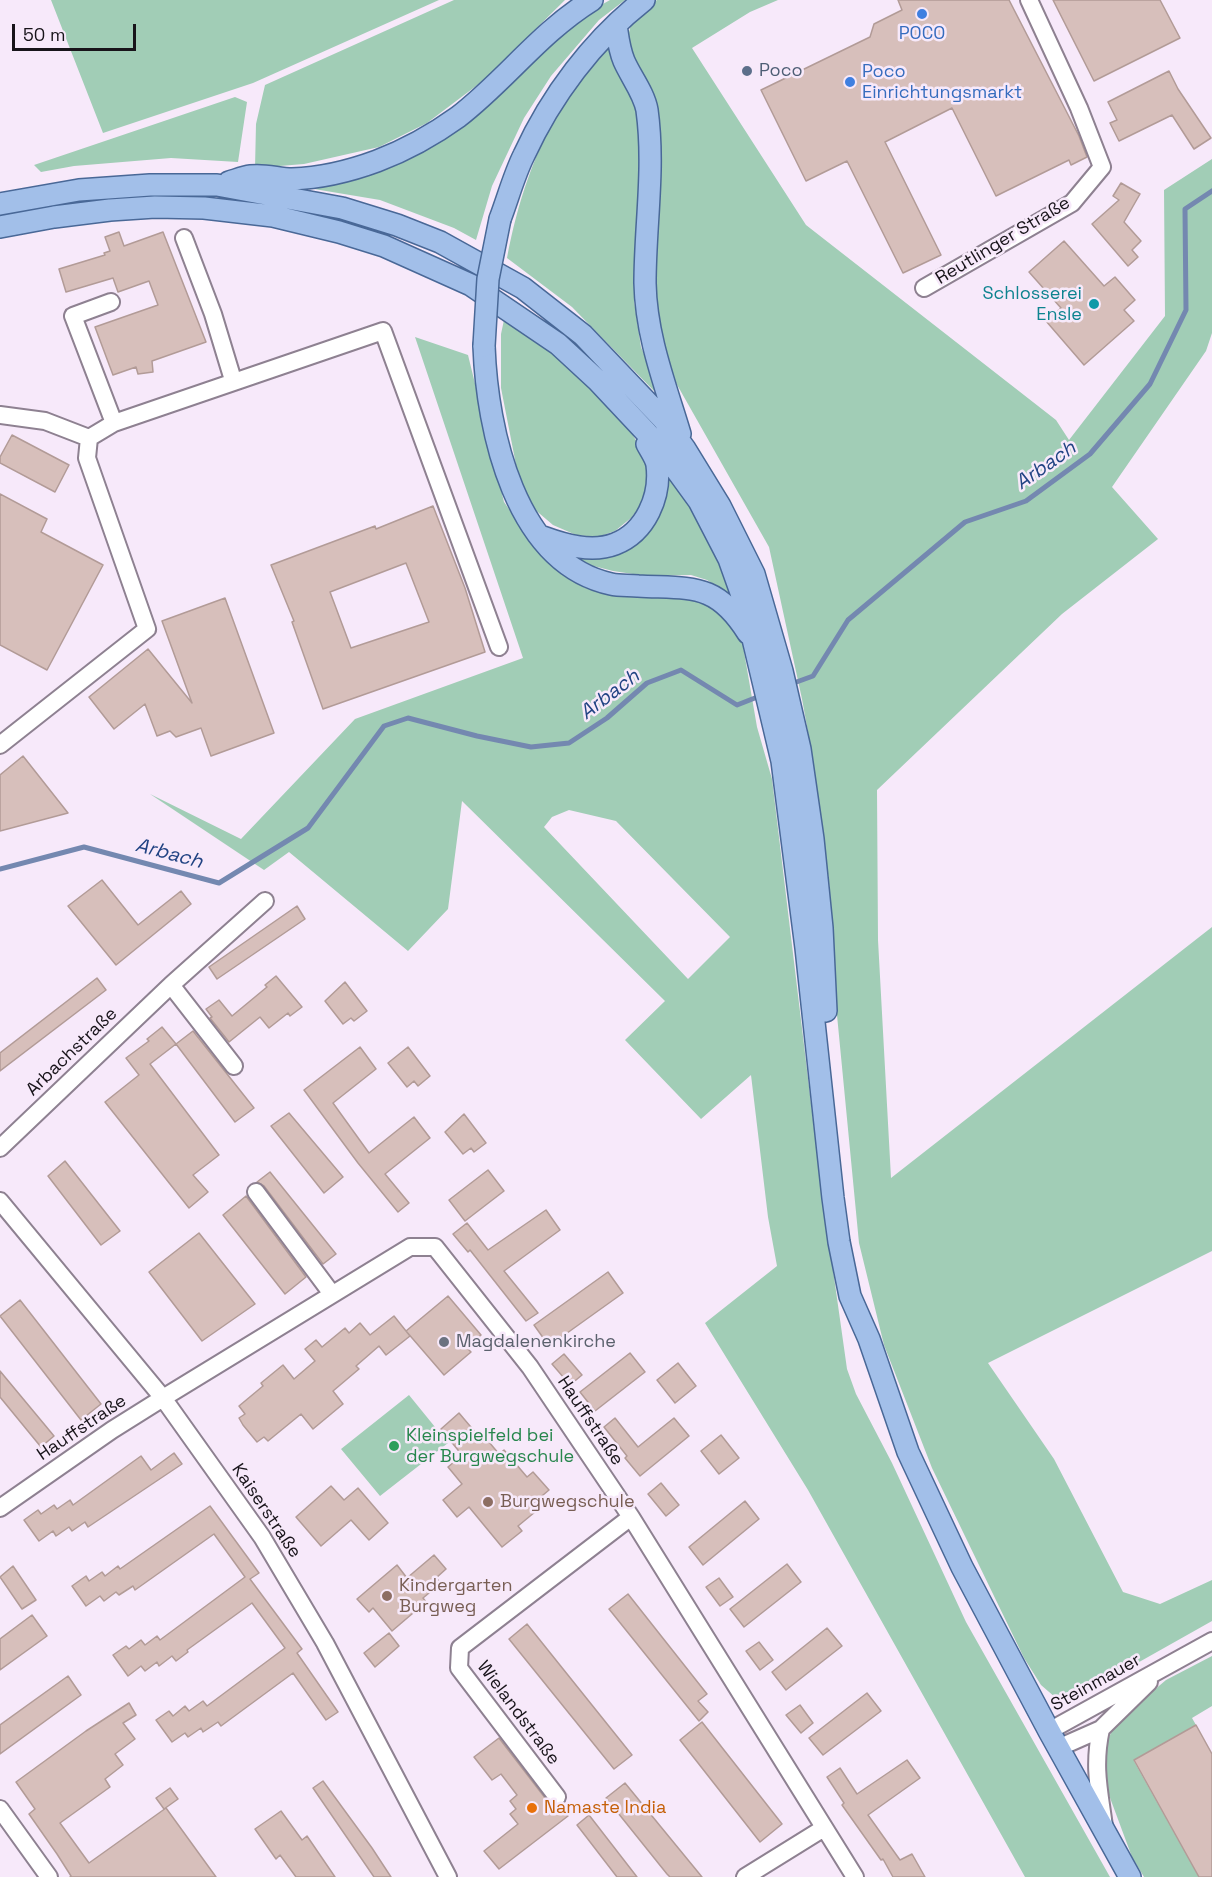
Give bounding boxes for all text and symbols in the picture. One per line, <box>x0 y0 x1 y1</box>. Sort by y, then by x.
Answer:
marker: POCO <box>915 7 929 21</box>
scale bar <box>15 12 140 50</box>
text: 50 m <box>23 23 65 46</box>
place label: POCO <box>899 23 945 45</box>
place label: Poco <box>759 60 803 82</box>
place label: Poco Einrichtungsmarkt <box>862 61 1022 104</box>
marker: Poco <box>740 64 754 78</box>
marker: Poco Einrichtungsmarkt <box>843 75 857 89</box>
street label: Reutlinger Straße <box>932 192 1074 290</box>
place label: Schlosserei Ensle <box>982 283 1082 326</box>
marker: Schlosserei Ensle <box>1087 297 1101 311</box>
water label: Arbach <box>1011 437 1081 495</box>
water label: Arbach <box>575 665 645 725</box>
water label: Arbach <box>133 834 205 874</box>
street label: Arbachstraße <box>22 1003 122 1101</box>
place label: Magdalenenkirche <box>456 1331 616 1353</box>
marker: Magdalenenkirche <box>437 1335 451 1349</box>
street label: Hauffstraße <box>552 1372 628 1470</box>
street label: Hauffstraße <box>33 1390 131 1466</box>
place label: Kleinspielfeld bei der Burgwegschule <box>406 1425 574 1468</box>
marker: Kleinspielfeld bei der Burgwegschule <box>387 1439 401 1453</box>
street label: Kaiserstraße <box>227 1460 305 1562</box>
place label: Burgwegschule <box>500 1491 635 1513</box>
marker: Burgwegschule <box>481 1495 495 1509</box>
place label: Kindergarten Burgweg <box>399 1575 512 1618</box>
marker: Kindergarten Burgweg <box>380 1589 394 1603</box>
street label: Steinmauer <box>1047 1650 1145 1716</box>
street label: Wielandstraße <box>472 1657 564 1769</box>
place label: Namaste India <box>544 1797 666 1819</box>
marker: Namaste India <box>525 1801 539 1815</box>

